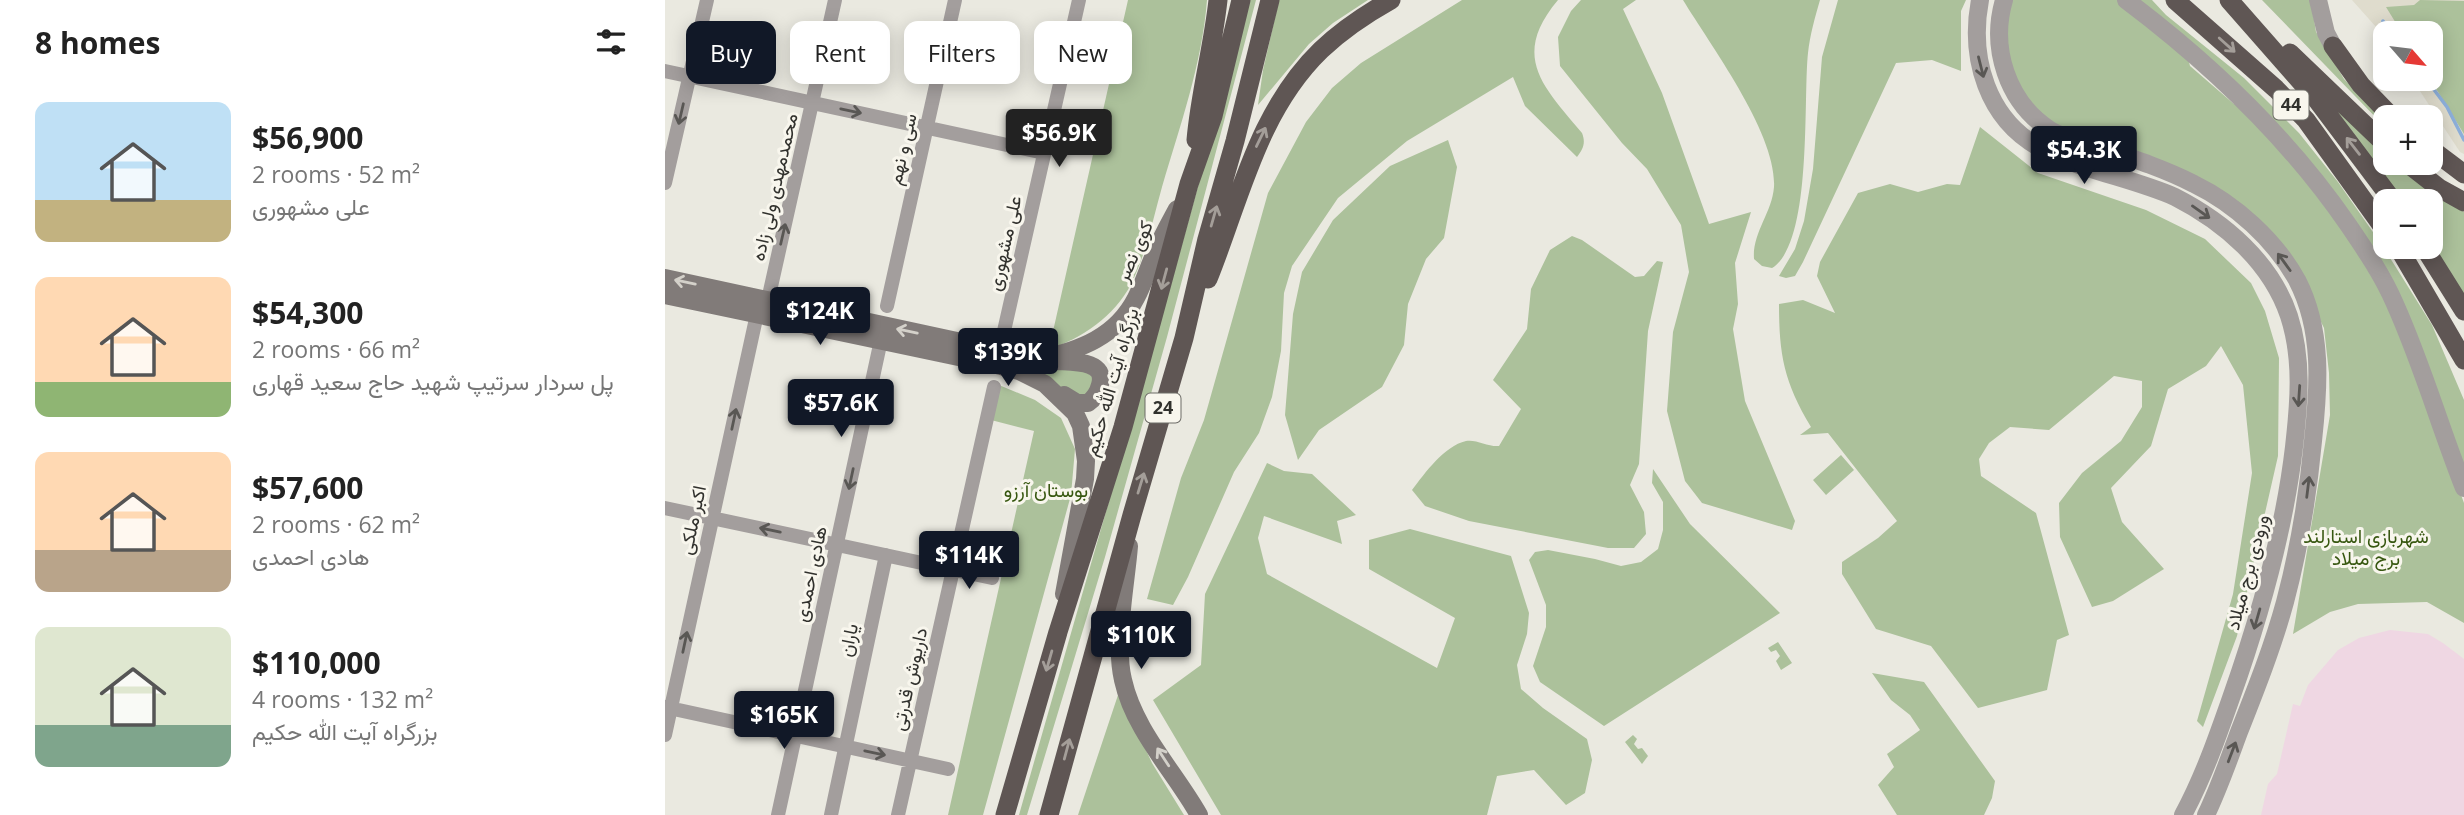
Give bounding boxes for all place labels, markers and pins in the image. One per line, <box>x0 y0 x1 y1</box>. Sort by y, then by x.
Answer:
pin: $56.9K <box>1002 110 1116 169</box>
pin: $54.3K <box>2027 127 2141 186</box>
pin: $124K <box>771 288 869 347</box>
pin: $139K <box>959 328 1057 388</box>
pin: $57.6K <box>784 380 898 439</box>
pin: $114K <box>920 532 1018 591</box>
pin: $110K <box>1092 612 1190 671</box>
pin: $165K <box>735 692 833 751</box>

